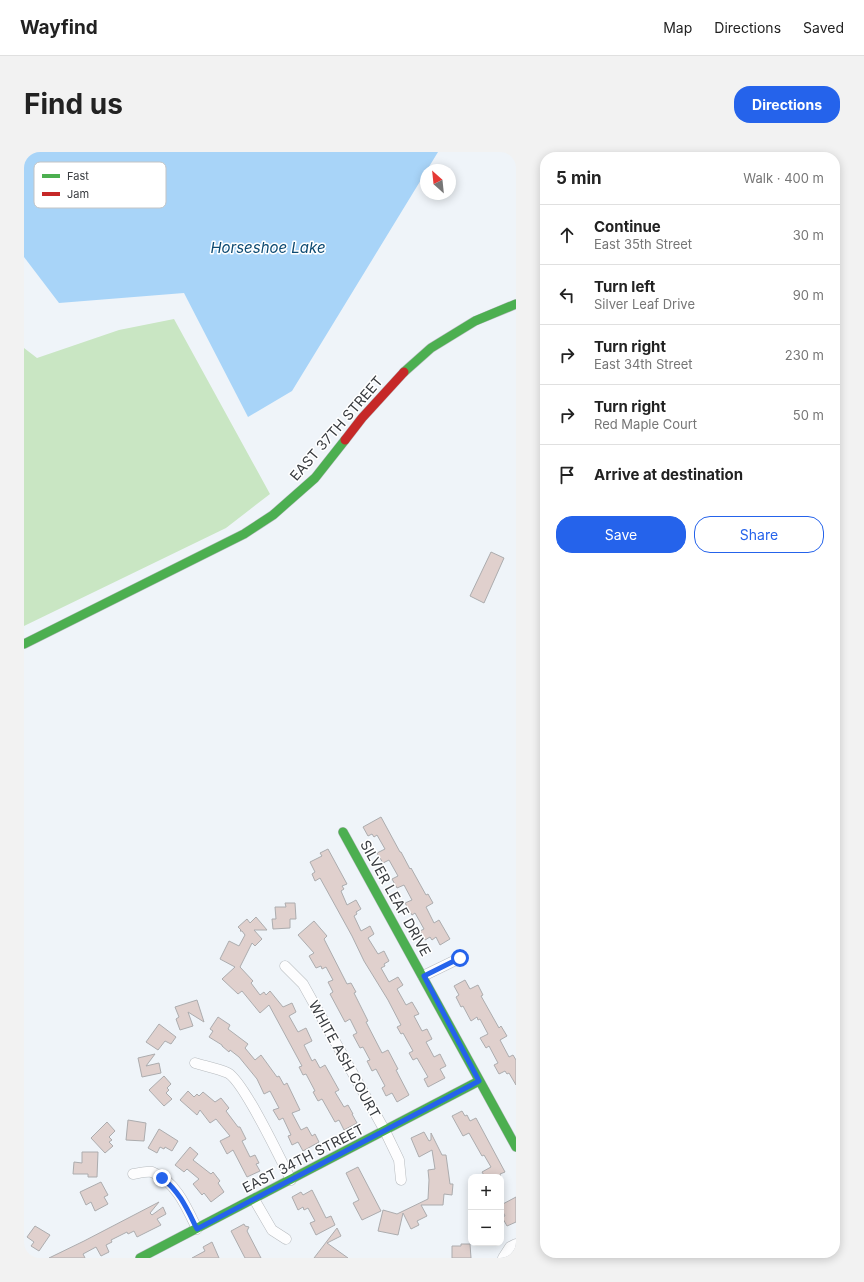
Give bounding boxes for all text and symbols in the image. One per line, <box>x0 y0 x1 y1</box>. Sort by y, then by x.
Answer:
text: Wayfind <box>20 16 98 39</box>
text: Map <box>663 19 692 36</box>
text: Directions <box>714 19 781 36</box>
text: Saved <box>803 19 844 36</box>
button: Directions <box>734 86 840 123</box>
text: Find us <box>24 87 123 121</box>
legend <box>34 162 166 208</box>
north arrow <box>420 164 456 200</box>
text: 5 min <box>556 168 602 188</box>
text: Fast <box>67 169 89 183</box>
text: Walk · 400 m <box>743 170 824 186</box>
text: Jam <box>67 187 89 201</box>
text: Continue <box>594 217 661 236</box>
icon: ahead <box>556 224 578 246</box>
text: 30 m <box>793 227 824 243</box>
text: East 35th Street <box>594 236 692 252</box>
water label: Horseshoe Lake <box>210 238 326 257</box>
text: Turn left <box>594 277 655 296</box>
icon: left <box>556 284 578 306</box>
text: 90 m <box>793 287 824 303</box>
text: Silver Leaf Drive <box>594 296 695 312</box>
text: Turn right <box>594 337 666 356</box>
icon: right <box>556 344 578 366</box>
text: 230 m <box>785 347 824 363</box>
text: East 34th Street <box>594 356 693 372</box>
street label: EAST 37TH STREET <box>286 372 386 484</box>
text: Turn right <box>594 397 666 416</box>
icon: right <box>556 404 578 426</box>
text: 50 m <box>793 407 824 423</box>
text: Red Maple Court <box>594 416 697 432</box>
icon: arrive <box>556 464 578 486</box>
text: Arrive at destination <box>594 465 743 484</box>
button: Save <box>556 516 686 553</box>
button: Share <box>694 516 824 553</box>
street label: SILVER LEAF DRIVE <box>357 837 435 959</box>
route start <box>451 949 469 967</box>
street label: WHITE ASH COURT <box>306 997 384 1121</box>
street label: EAST 34TH STREET <box>239 1120 367 1196</box>
route end <box>153 1169 171 1187</box>
map controls <box>468 1174 504 1246</box>
button: + <box>468 1174 504 1210</box>
button: − <box>468 1210 504 1246</box>

